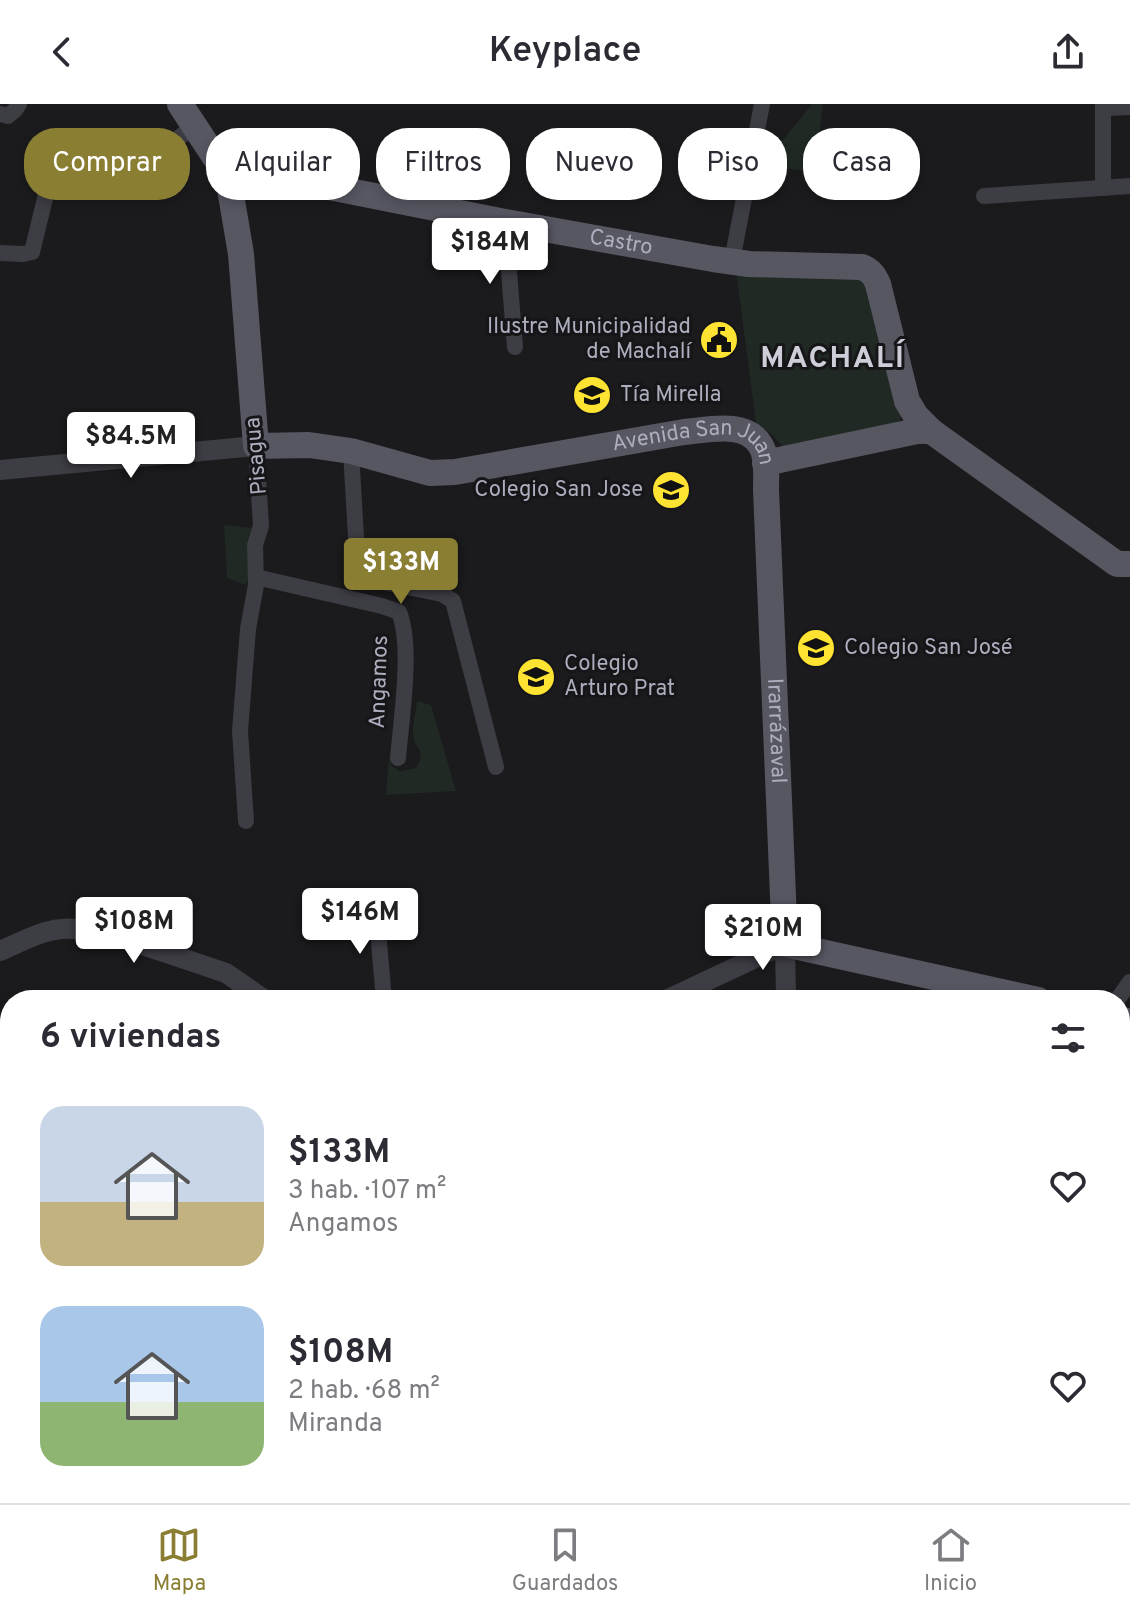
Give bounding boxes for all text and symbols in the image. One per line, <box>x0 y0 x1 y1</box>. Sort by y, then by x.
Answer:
text: Keyplace <box>489 29 641 75</box>
icon: back <box>40 30 84 74</box>
icon: share <box>1046 30 1090 74</box>
chip: Comprar <box>24 128 190 200</box>
chip: Alquilar <box>206 128 360 200</box>
chip: Filtros <box>376 128 510 200</box>
chip: Nuevo <box>526 128 662 200</box>
chip: Piso <box>678 128 787 200</box>
chip: Casa <box>803 128 920 200</box>
pin: $184M <box>434 218 546 286</box>
street label: Castro <box>587 224 655 261</box>
text: $184M <box>450 227 530 260</box>
place label: Ilustre Municipalidad de Machalí <box>487 314 693 366</box>
public building icon: Ilustre Municipalidad de Machalí <box>698 319 740 361</box>
district label: MACHALÍ <box>760 339 906 378</box>
school or university icon: Tía Mirella <box>571 374 613 416</box>
place label: Tía Mirella <box>620 382 721 409</box>
pin: $84.5M <box>66 412 196 480</box>
street label: Avenida San Juan <box>610 415 780 467</box>
street label: Pisagua <box>240 416 274 496</box>
text: $84.5M <box>85 421 177 454</box>
school or university icon: Colegio San Jose <box>650 469 692 511</box>
place label: Colegio San Jose <box>474 477 643 504</box>
pin: $133M <box>345 538 457 606</box>
text: $133M <box>362 547 440 580</box>
school or university icon: Colegio San José <box>795 627 837 669</box>
street label: Angamos <box>365 635 395 729</box>
place label: Colegio San José <box>844 635 1013 662</box>
place label: Colegio Arturo Prat <box>564 651 675 703</box>
school or university icon: Colegio Arturo Prat <box>515 656 557 698</box>
street label: Irarrázaval <box>760 677 792 784</box>
pin: $146M <box>304 888 416 956</box>
pin: $108M <box>78 897 190 965</box>
text: $146M <box>320 897 400 930</box>
pin: $210M <box>707 904 819 972</box>
text: $108M <box>94 906 174 939</box>
text: $210M <box>723 913 803 946</box>
icon: filters <box>1046 1016 1090 1060</box>
text: 6 viviendas <box>40 1017 221 1060</box>
text: $133M <box>288 1132 390 1175</box>
icon: home <box>104 1138 200 1234</box>
icon: heart <box>1046 1164 1090 1208</box>
text: 3 hab. · 107 m² <box>288 1175 446 1208</box>
text: Angamos <box>288 1208 398 1241</box>
text: $108M <box>288 1332 393 1375</box>
icon: home <box>104 1338 200 1434</box>
icon: heart <box>1046 1364 1090 1408</box>
text: 2 hab. · 68 m² <box>288 1375 440 1408</box>
text: Miranda <box>288 1408 382 1441</box>
tab: Mapa <box>153 1523 206 1598</box>
tab: Guardados <box>512 1523 618 1598</box>
tab: Inicio <box>924 1523 977 1598</box>

